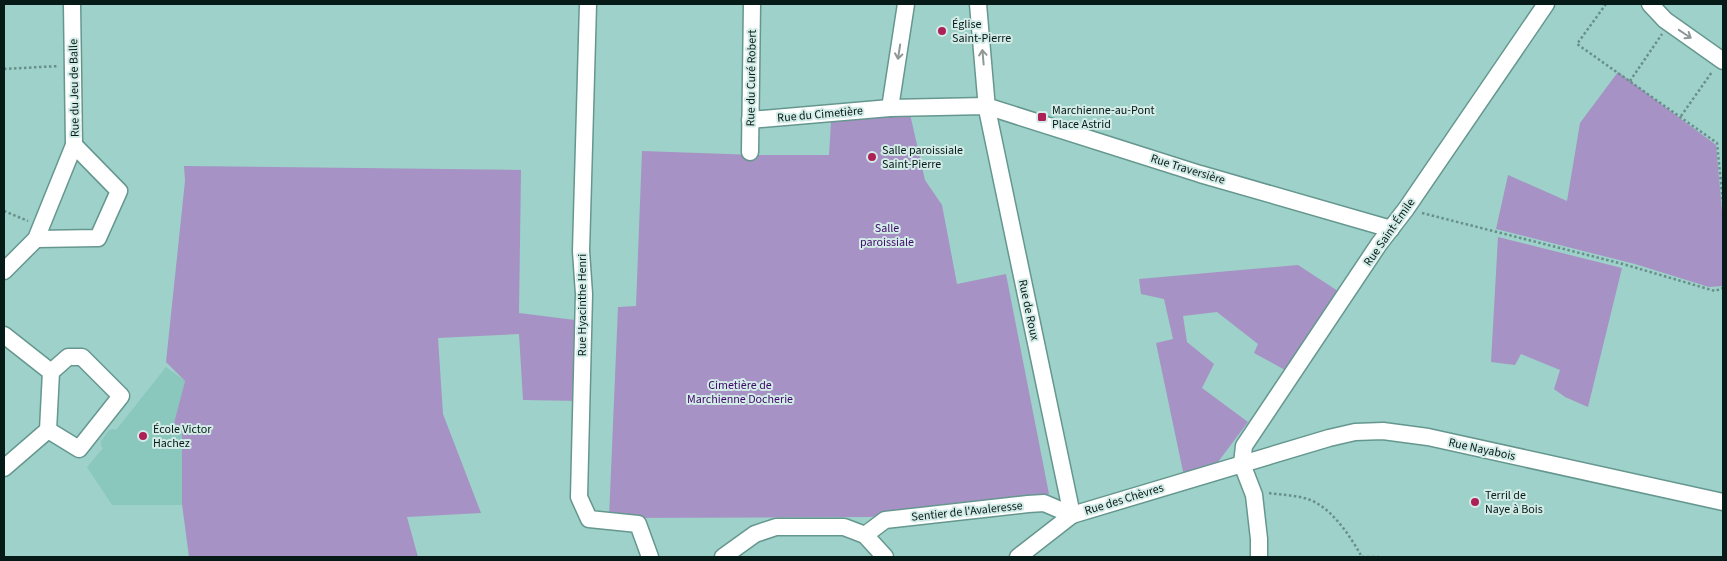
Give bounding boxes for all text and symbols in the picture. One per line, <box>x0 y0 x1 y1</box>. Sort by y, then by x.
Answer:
place label: Église Saint-Pierre <box>952 16 1011 47</box>
marker: Église Saint-Pierre <box>936 25 948 37</box>
street label: Rue du Curé Robert <box>742 29 761 127</box>
one-way arrow <box>1678 29 1692 39</box>
street label: Rue du Jeu de Balle <box>65 39 84 137</box>
one-way arrow <box>893 44 903 60</box>
one-way arrow <box>978 50 987 66</box>
street label: Rue du Cimetière <box>777 102 864 127</box>
place label: Marchienne-au-Pont Place Astrid <box>1052 102 1155 133</box>
marker: Marchienne-au-Pont Place Astrid <box>1036 111 1048 123</box>
place label: Salle paroissiale Saint-Pierre <box>882 142 963 173</box>
street label: Rue Traversière <box>1149 150 1227 189</box>
marker: Salle paroissiale Saint-Pierre <box>866 151 878 163</box>
street label: Rue Saint-Émile <box>1360 195 1419 270</box>
park label: Salle paroissiale <box>860 220 914 251</box>
street label: Rue Hyacinthe Henri <box>574 254 591 356</box>
street label: Rue de Roux <box>1014 278 1043 343</box>
park label: Cimetière de Marchienne Docherie <box>687 377 793 408</box>
place label: École Victor Hachez <box>153 421 212 452</box>
marker: École Victor Hachez <box>137 430 149 442</box>
street label: Rue Nayabois <box>1447 434 1517 465</box>
street label: Rue des Chèvres <box>1083 479 1166 520</box>
place label: Terril de Naye à Bois <box>1485 487 1543 518</box>
marker: Terril de Naye à Bois <box>1469 496 1481 508</box>
street label: Sentier de l'Avaleresse <box>911 497 1024 526</box>

